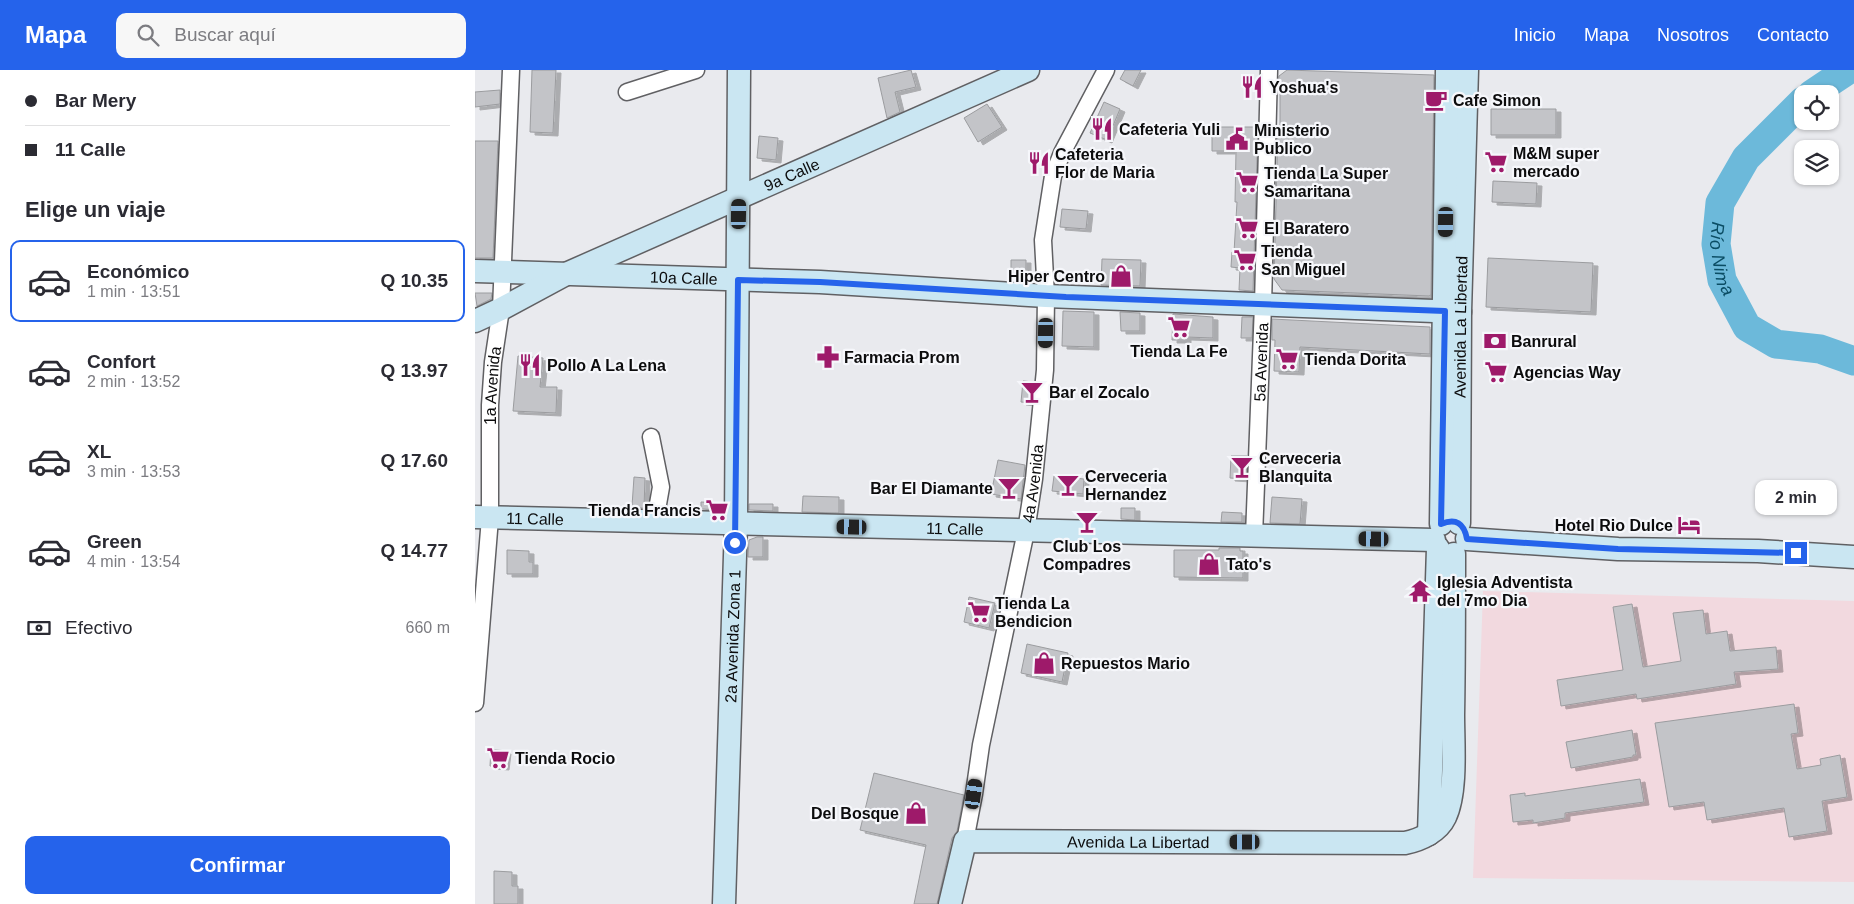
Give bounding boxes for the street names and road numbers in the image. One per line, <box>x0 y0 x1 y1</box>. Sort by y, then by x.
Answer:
street label: 9a Calle <box>761 155 822 194</box>
street label: Avenida La Libertad <box>1451 256 1470 398</box>
street label: 10a Calle <box>650 268 718 287</box>
street label: 5a Avenida <box>1251 322 1271 402</box>
street label: 1a Avenida <box>482 345 504 425</box>
street label: 4a Avenida <box>1019 443 1046 524</box>
street label: 11 Calle <box>506 509 564 528</box>
street label: 11 Calle <box>926 519 984 538</box>
street label: 2a Avenida Zona 1 <box>722 569 743 703</box>
street label: Avenida La Libertad <box>1067 833 1209 851</box>

